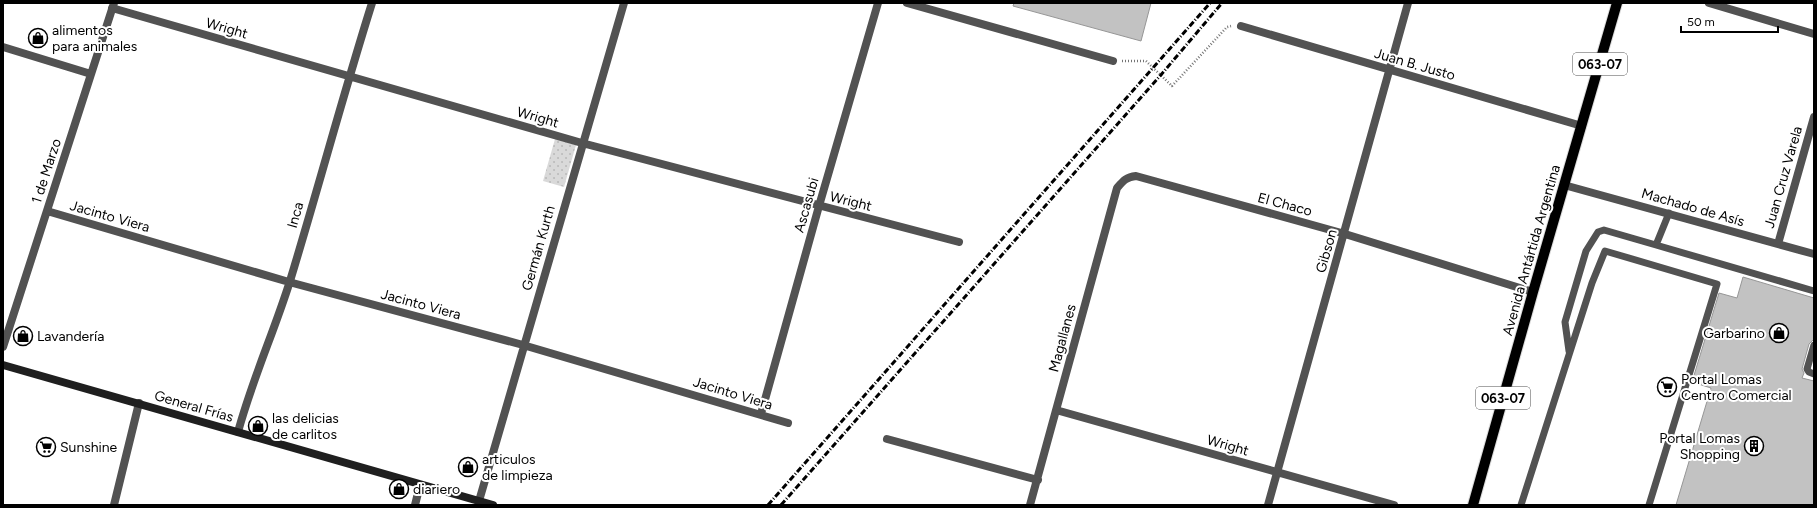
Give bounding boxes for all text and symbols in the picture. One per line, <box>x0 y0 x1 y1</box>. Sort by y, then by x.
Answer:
scale bar <box>1681 8 1778 34</box>
street label: Wright <box>204 14 250 43</box>
text: 50 m <box>1687 15 1715 29</box>
place label: alimentos para animales <box>52 22 137 55</box>
shop icon: alimentos para animales <box>27 27 49 49</box>
street label: Juan B. Justo <box>1372 45 1457 84</box>
road number: 063-07 <box>1573 53 1627 75</box>
street label: Wright <box>515 103 561 132</box>
street label: Juan Cruz Varela <box>1761 124 1806 230</box>
street label: 1 de Marzo <box>28 137 65 206</box>
street label: Avenida Antártida Argentina <box>1499 163 1564 338</box>
street label: Ascasubi <box>791 176 822 235</box>
street label: Machado de Asís <box>1639 185 1746 230</box>
street label: Wright <box>828 188 874 215</box>
street label: El Chaco <box>1256 189 1314 220</box>
street label: Jacinto Viera <box>68 197 152 236</box>
street label: Inca <box>284 200 307 230</box>
street label: Germán Kurth <box>518 204 559 293</box>
street label: Gibson <box>1312 227 1341 275</box>
street label: Jacinto Viera <box>379 286 463 323</box>
street label: Magallanes <box>1045 302 1080 374</box>
shop icon: Garbarino <box>1768 322 1790 344</box>
shop icon: Lavandería <box>12 325 34 347</box>
place label: Garbarino <box>1703 325 1765 342</box>
place label: Lavandería <box>37 328 104 345</box>
place label: Portal Lomas Centro Comercial <box>1681 371 1792 404</box>
street label: Jacinto Viera <box>691 373 775 414</box>
supermarket icon: Portal Lomas Centro Comercial <box>1656 376 1678 398</box>
street label: General Frías <box>152 387 235 426</box>
road number: 063-07 <box>1476 387 1530 409</box>
place label: las delicias de carlitos <box>272 410 339 443</box>
shop icon: las delicias de carlitos <box>247 415 269 437</box>
place label: Portal Lomas Shopping <box>1659 430 1740 463</box>
street label: Wright <box>1205 431 1251 460</box>
building icon: Portal Lomas Shopping <box>1743 435 1765 457</box>
supermarket icon: Sunshine <box>35 436 57 458</box>
place label: Sunshine <box>60 439 118 456</box>
place label: articulos de limpieza <box>482 451 553 484</box>
shop icon: articulos de limpieza <box>457 456 479 478</box>
shop icon: diariero <box>388 478 410 500</box>
place label: diariero <box>413 481 460 498</box>

